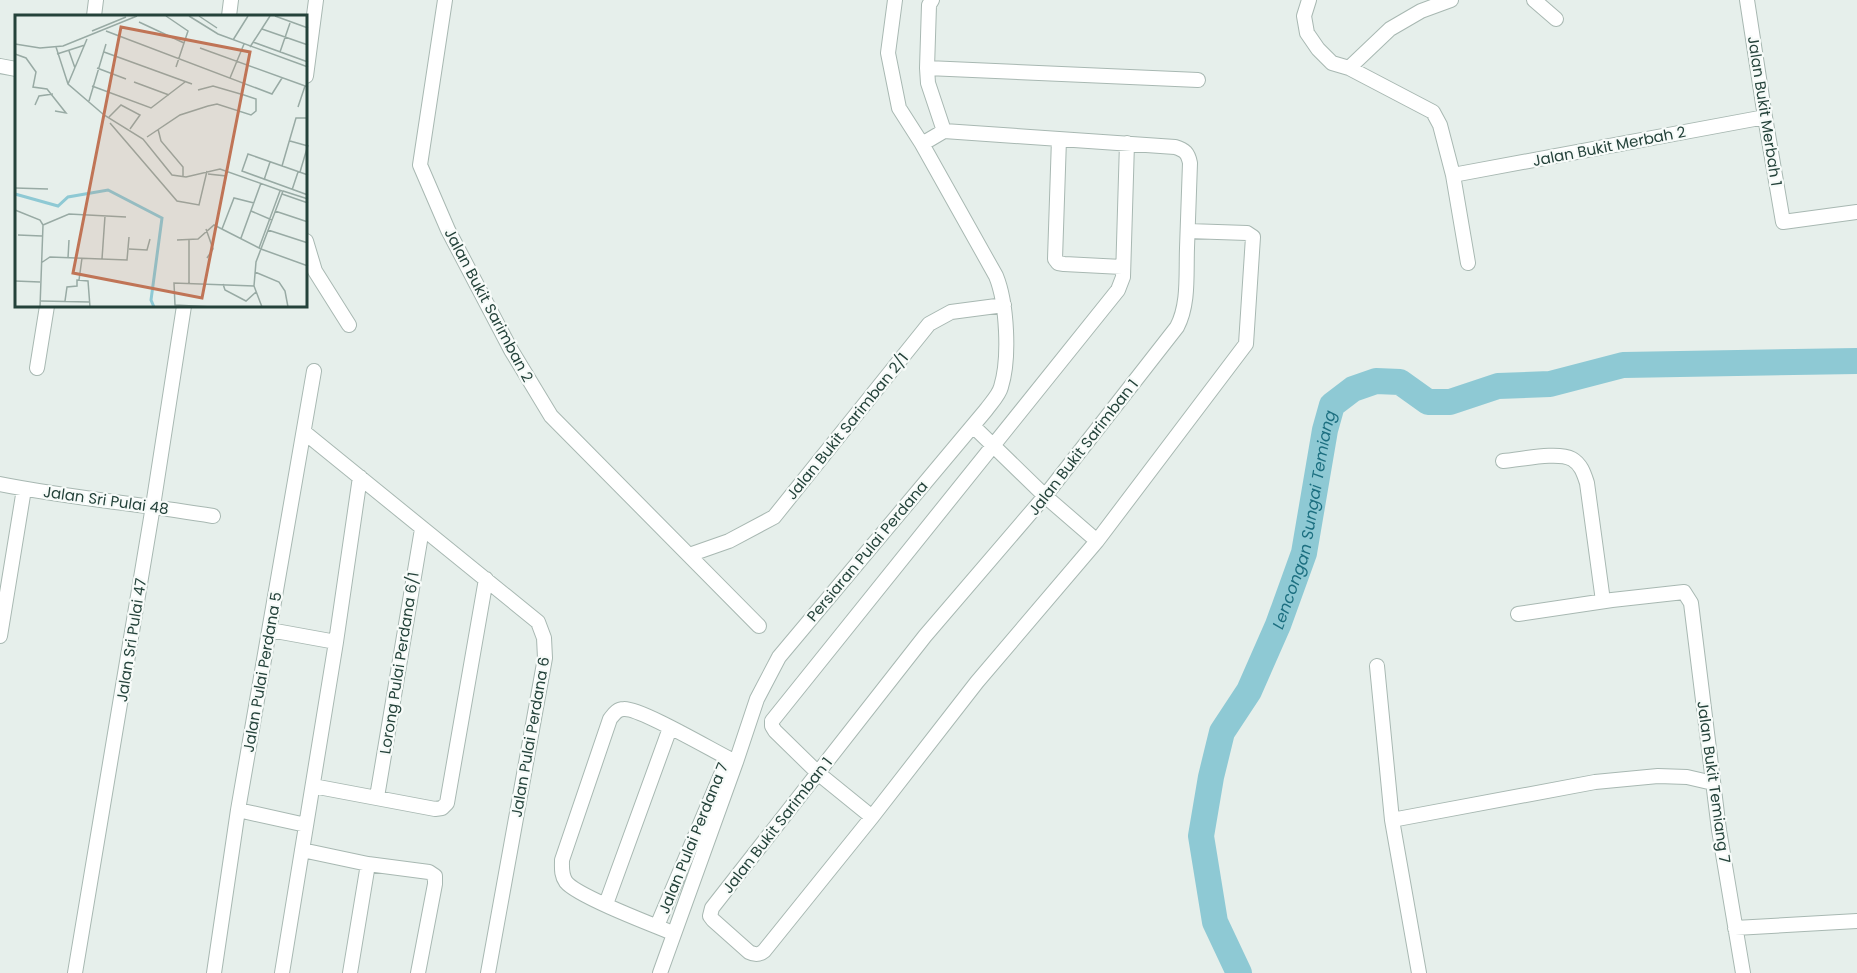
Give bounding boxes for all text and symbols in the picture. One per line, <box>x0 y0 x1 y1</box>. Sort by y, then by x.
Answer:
inset map <box>15 15 308 308</box>
street label: Jalan Bukit Merbah 1 <box>1743 34 1787 188</box>
street label: Jalan Bukit Merbah 2 <box>1531 121 1687 171</box>
street label: Jalan Bukit Sarimban 2 <box>439 224 539 386</box>
street label: Jalan Bukit Sarimban 2/1 <box>781 348 913 504</box>
street label: Jalan Bukit Sarimban 1 <box>1023 375 1143 519</box>
water label: Lencongan Sungai Temiang <box>1266 407 1342 632</box>
street label: Persiaran Pulai Perdana <box>802 476 932 626</box>
street label: Jalan Sri Pulai 48 <box>42 481 170 519</box>
street label: Lorong Pulai Perdana 6/1 <box>374 571 424 755</box>
street label: Jalan Sri Pulai 47 <box>111 577 151 703</box>
street label: Jalan Pulai Perdana 5 <box>238 590 286 754</box>
street label: Jalan Pulai Perdana 6 <box>506 655 554 819</box>
street label: Jalan Bukit Temiang 7 <box>1692 699 1736 865</box>
street label: Jalan Bukit Sarimban 1 <box>717 753 837 897</box>
street label: Jalan Pulai Perdana 7 <box>653 759 733 917</box>

